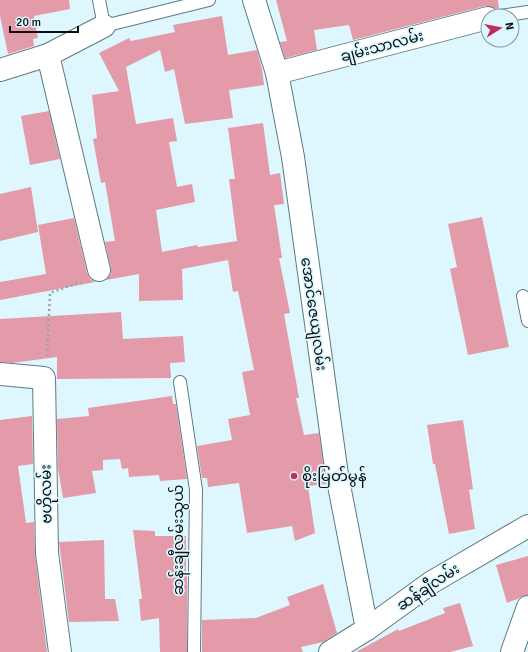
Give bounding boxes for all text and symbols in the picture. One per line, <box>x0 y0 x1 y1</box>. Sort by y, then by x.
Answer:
scale bar <box>10 8 78 34</box>
north arrow <box>480 8 520 48</box>
text: 20 m <box>16 15 41 30</box>
text: N <box>502 21 516 31</box>
street label: ချမ်းသာလမ်း <box>338 25 426 69</box>
street label: အောင်ဇေယျလမ်း <box>294 256 332 372</box>
street label: ဗဟိုလမ်း <box>35 464 59 524</box>
place label: စိုးမြတ်မွန် <box>302 466 367 488</box>
marker: စိုးမြတ်မွန် <box>289 471 299 481</box>
street label: ဆန်းချီလမ်းသွယ် <box>168 485 190 595</box>
street label: ဆန်ချီလမ်း <box>393 559 464 617</box>

